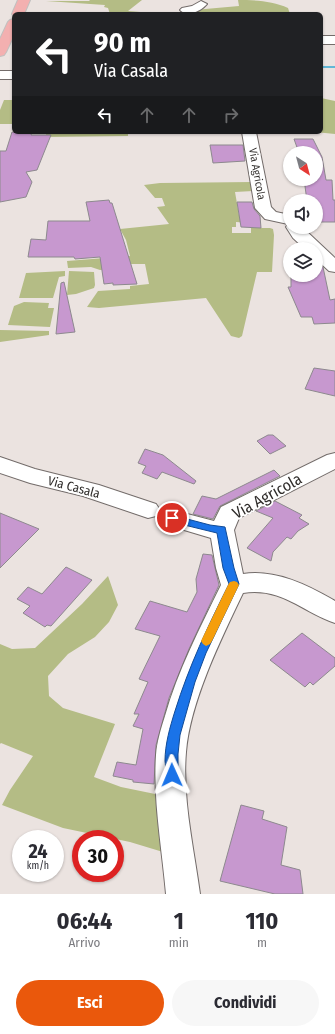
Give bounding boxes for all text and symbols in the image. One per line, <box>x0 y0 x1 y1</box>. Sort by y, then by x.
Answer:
text: 90 m <box>94 26 151 59</box>
icon: left <box>28 28 80 80</box>
text: Via Casala <box>94 60 168 82</box>
icon: left <box>94 104 116 126</box>
icon: ahead <box>136 104 158 126</box>
icon: ahead <box>178 104 200 126</box>
icon: right <box>220 104 242 126</box>
north arrow <box>283 146 323 186</box>
map controls <box>283 146 323 282</box>
street label: Via Agricola <box>246 147 268 201</box>
button: sound <box>283 194 323 234</box>
button: layers <box>283 242 323 282</box>
street label: Via Agricola <box>229 469 305 523</box>
street label: Via Casala <box>46 473 102 501</box>
pin <box>155 501 189 535</box>
icon: arrive <box>161 507 183 529</box>
position arrow <box>151 754 193 796</box>
speed limit sign: 30 <box>72 830 124 882</box>
text: 24 <box>28 839 48 863</box>
text: km/h <box>27 860 49 872</box>
text: 06:44 <box>57 907 112 935</box>
text: 1 <box>174 907 184 935</box>
text: 110 <box>245 907 278 935</box>
text: Arrivo <box>69 935 100 950</box>
text: min <box>169 935 189 950</box>
text: m <box>257 935 267 950</box>
button: Esci <box>16 980 164 1026</box>
button: Condividi <box>172 980 319 1026</box>

